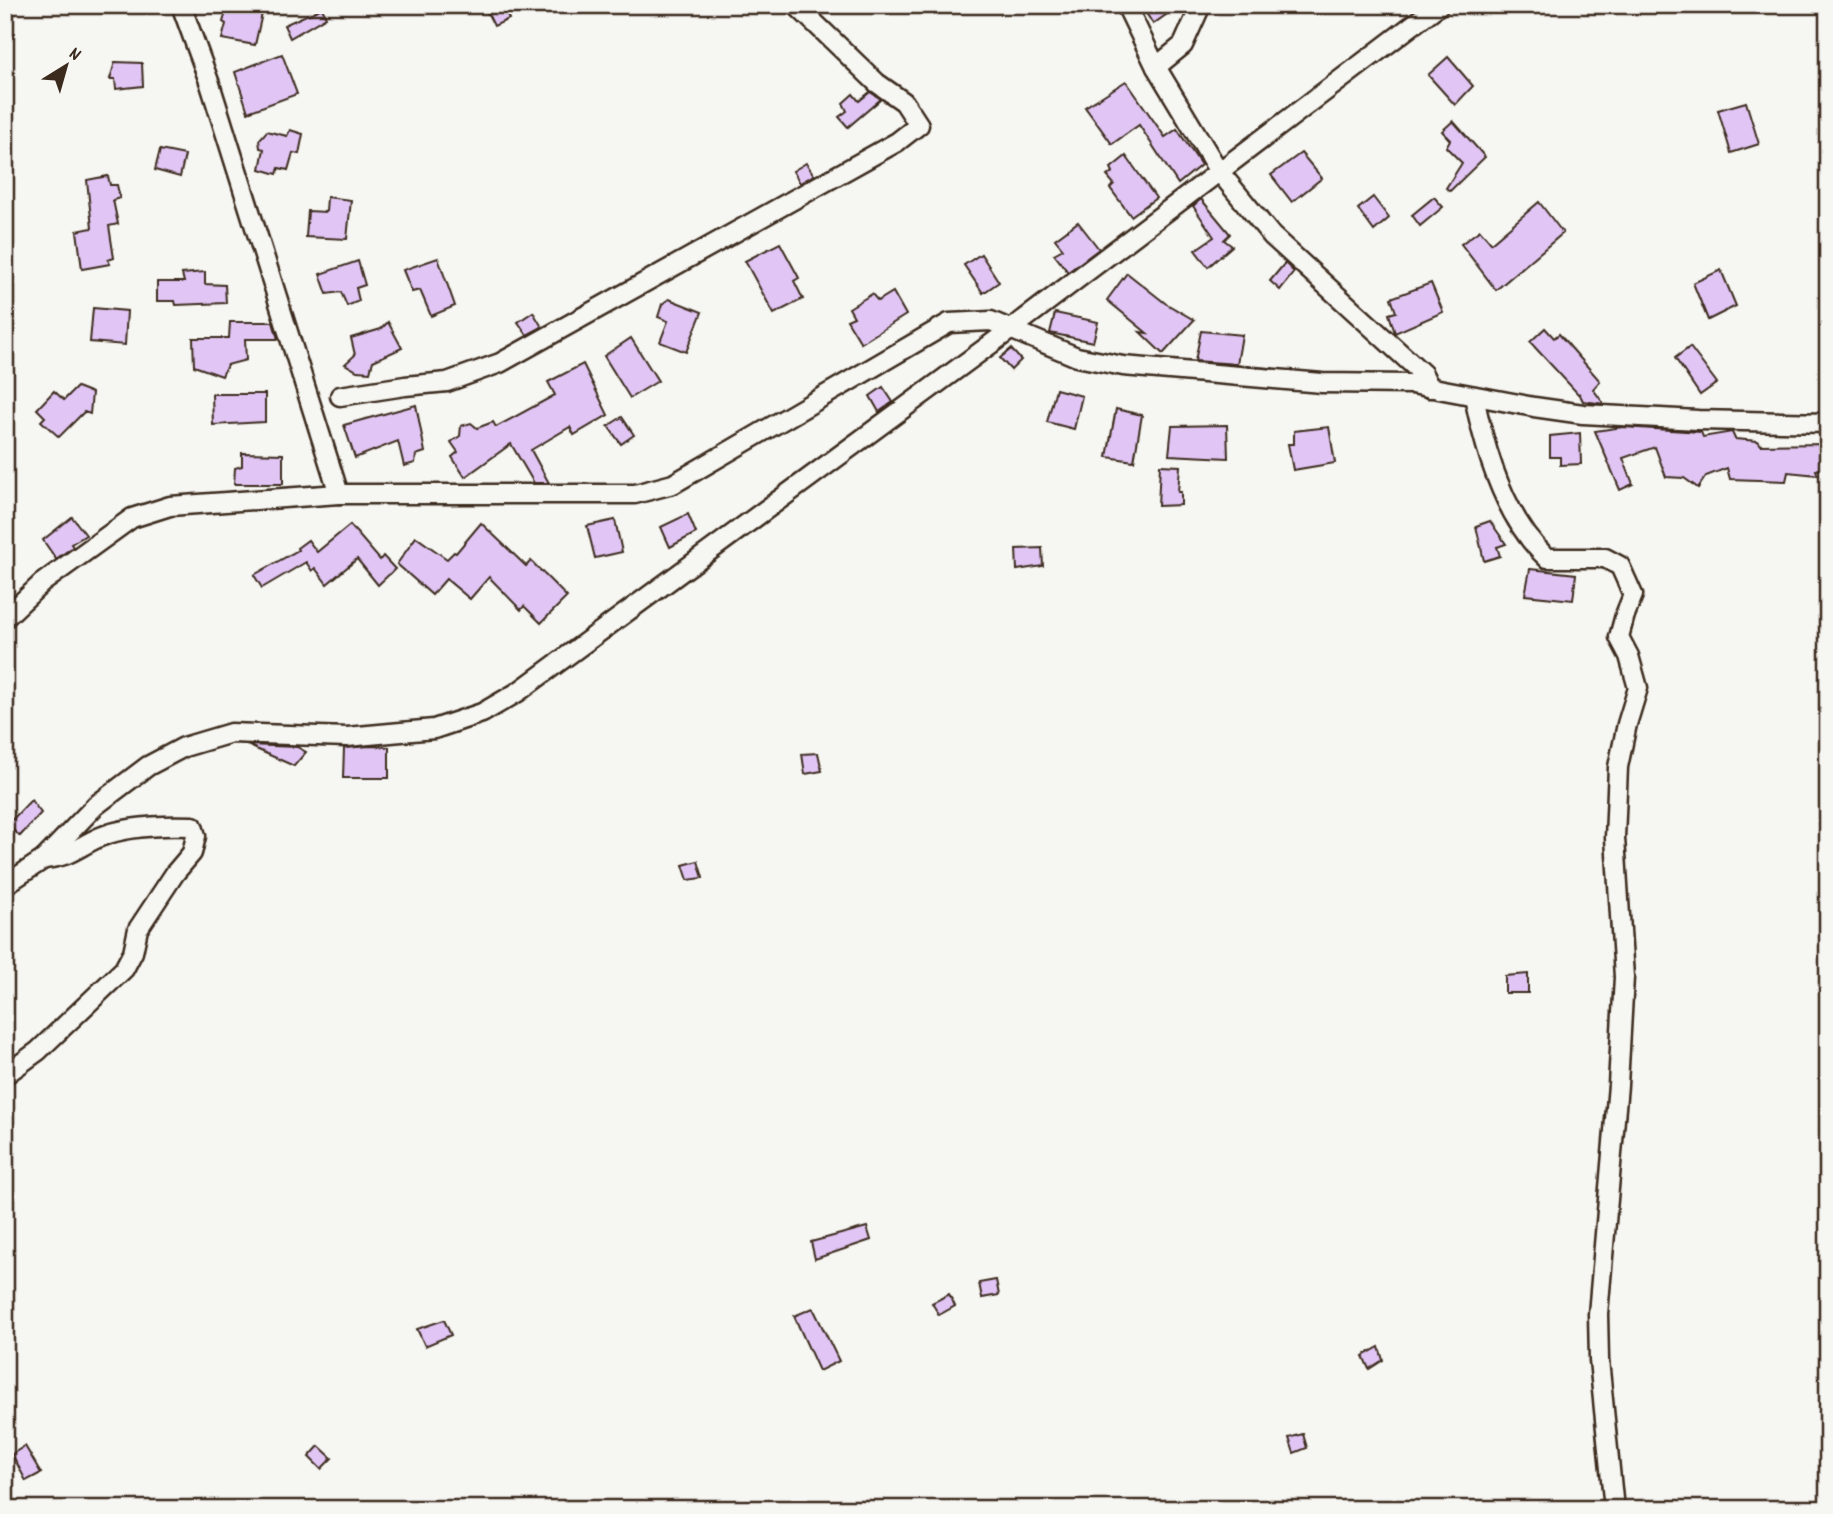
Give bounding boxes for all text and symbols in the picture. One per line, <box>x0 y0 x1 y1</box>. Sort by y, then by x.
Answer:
north arrow <box>32 32 102 102</box>
text: N <box>62 42 86 69</box>

